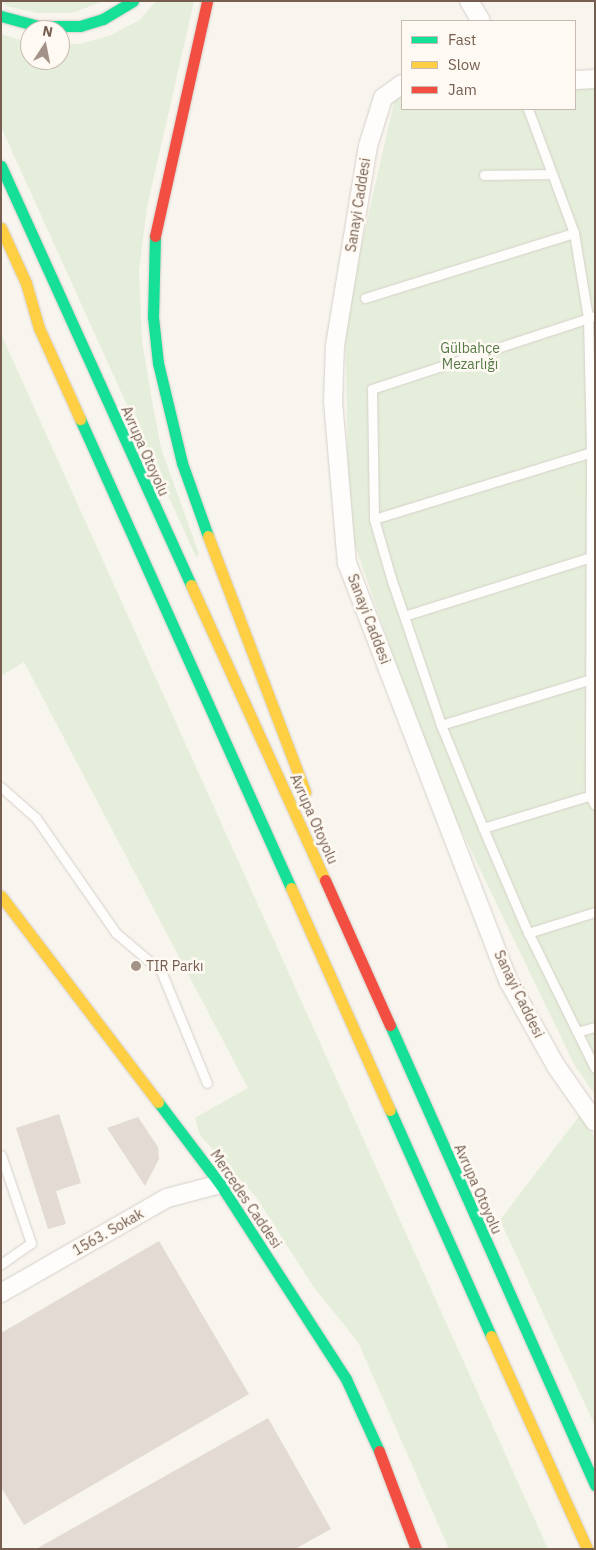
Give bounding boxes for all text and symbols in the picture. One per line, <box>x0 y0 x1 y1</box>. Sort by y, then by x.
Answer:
north arrow <box>20 20 70 70</box>
legend <box>401 20 576 110</box>
text: N <box>41 21 54 41</box>
text: Fast <box>448 30 476 49</box>
text: Slow <box>448 55 481 74</box>
text: Jam <box>448 80 477 99</box>
street label: Sanayi Caddesi <box>342 157 374 253</box>
park label: Gülbahçe Mezarlığı <box>440 340 500 372</box>
street label: Avrupa Otoyolu <box>118 403 172 499</box>
street label: Sanayi Caddesi <box>344 572 394 666</box>
street label: Avrupa Otoyolu <box>287 771 341 867</box>
street label: Sanayi Caddesi <box>491 948 547 1040</box>
place label: TIR Parkı <box>146 958 204 974</box>
marker: TIR Parkı <box>130 960 142 972</box>
street label: Avrupa Otoyolu <box>451 1141 505 1237</box>
street label: Mercedes Caddesi <box>207 1147 285 1251</box>
street label: 1563. Sokak <box>70 1205 146 1259</box>

